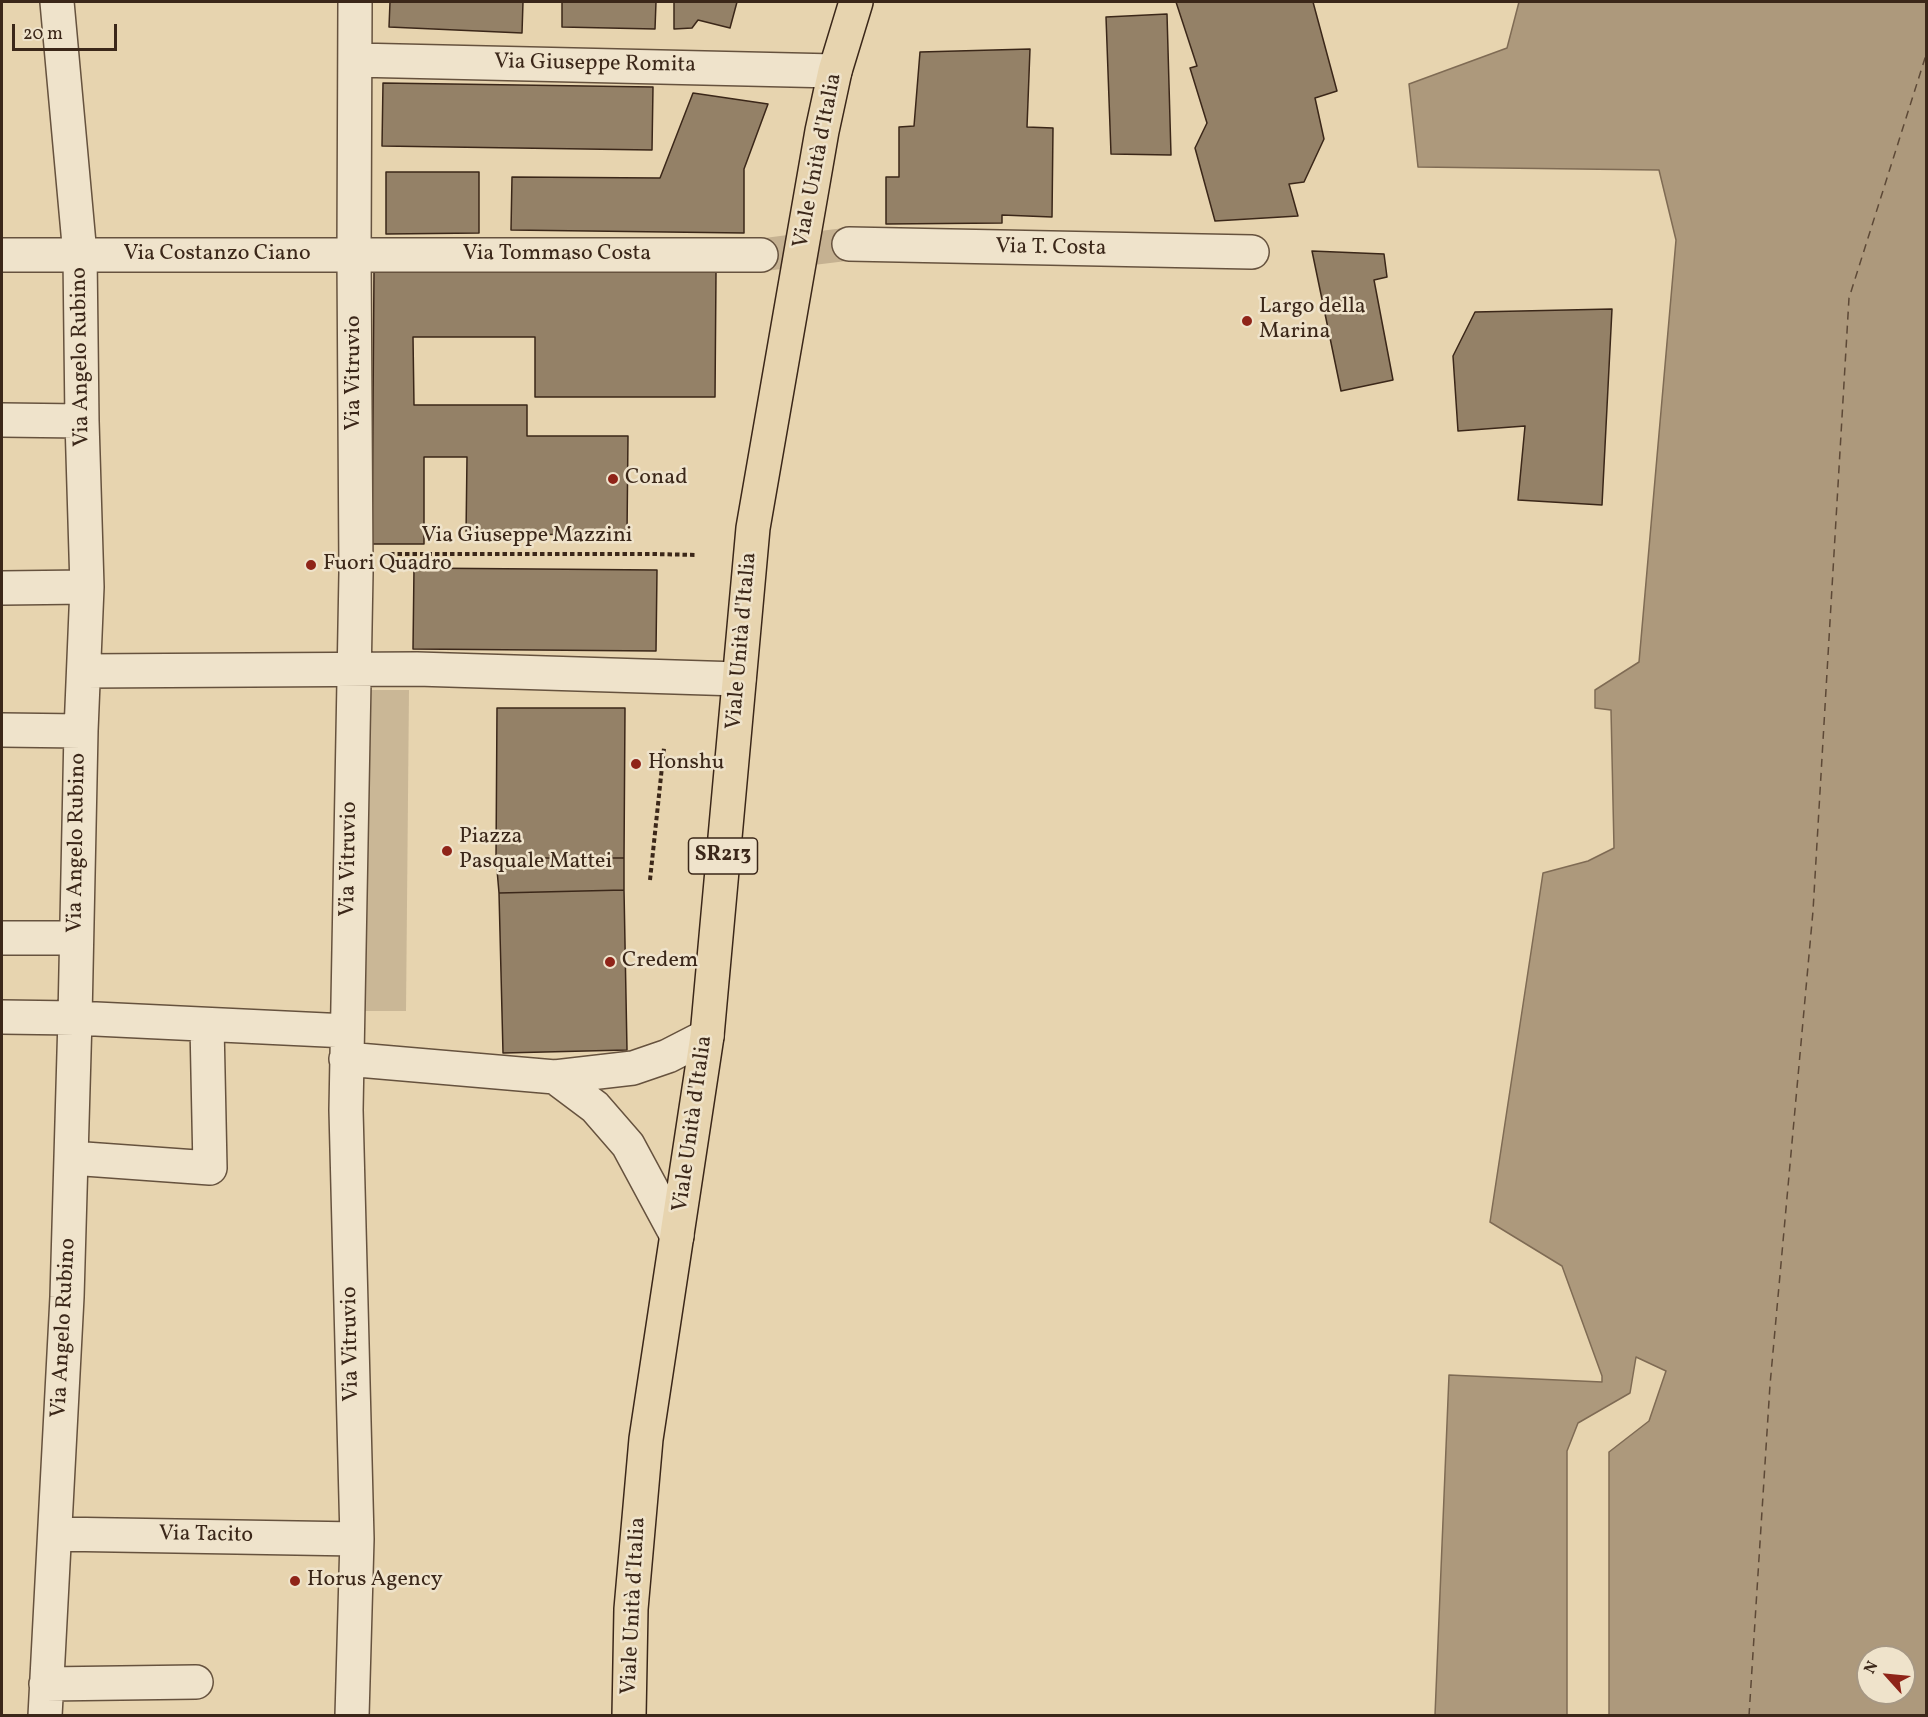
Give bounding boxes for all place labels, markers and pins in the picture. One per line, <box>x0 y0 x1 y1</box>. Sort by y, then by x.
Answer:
place label: Largo della Marina <box>1259 295 1366 346</box>
marker: Largo della Marina <box>1240 314 1254 328</box>
place label: Conad <box>625 466 688 492</box>
marker: Conad <box>606 472 620 486</box>
place label: Fuori Quadro <box>323 552 452 578</box>
marker: Fuori Quadro <box>304 558 318 572</box>
place label: Honshu <box>648 751 724 777</box>
marker: Honshu <box>629 757 643 771</box>
place label: Piazza Pasquale Mattei <box>459 825 612 876</box>
marker: Piazza Pasquale Mattei <box>440 844 454 858</box>
place label: Credem <box>622 949 698 975</box>
marker: Credem <box>603 955 617 969</box>
place label: Horus Agency <box>307 1568 443 1594</box>
marker: Horus Agency <box>288 1574 302 1588</box>

